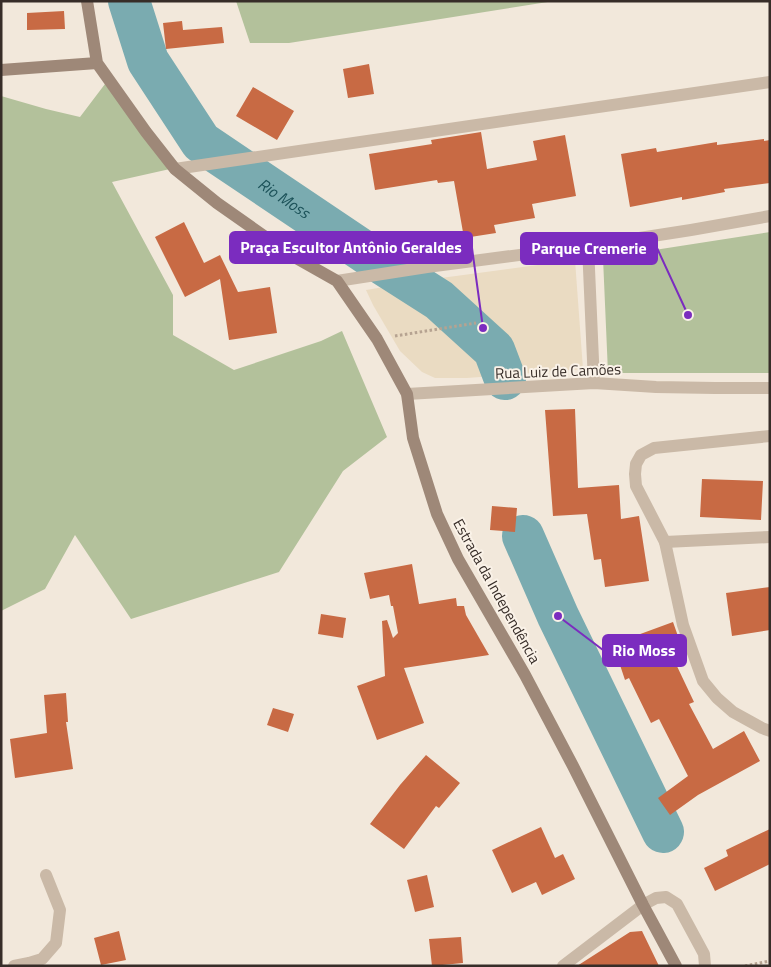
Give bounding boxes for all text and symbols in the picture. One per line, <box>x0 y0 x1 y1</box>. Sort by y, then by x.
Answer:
water label: Rio Moss <box>254 172 316 225</box>
callout: Praça Escultor Antônio Geraldes <box>230 232 472 263</box>
callout: Parque Cremerie <box>521 233 657 264</box>
text: Praça Escultor Antônio Geraldes <box>240 235 462 259</box>
text: Parque Cremerie <box>531 236 647 260</box>
street label: Rua Luiz de Camões <box>495 357 621 385</box>
street label: Estrada da Independência <box>448 514 547 668</box>
callout: Rio Moss <box>603 635 686 666</box>
text: Rio Moss <box>612 638 676 662</box>

